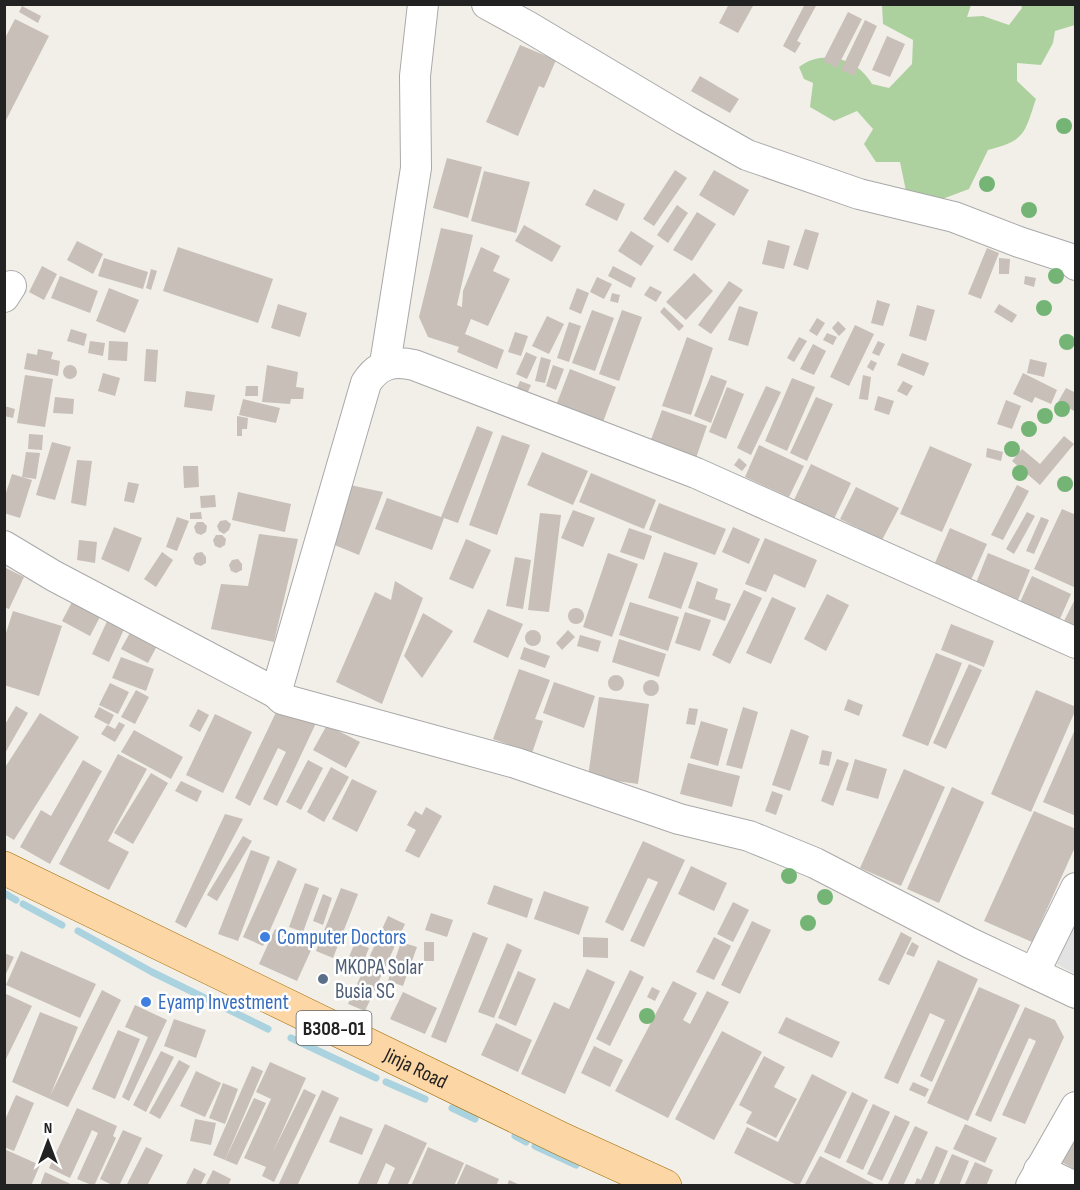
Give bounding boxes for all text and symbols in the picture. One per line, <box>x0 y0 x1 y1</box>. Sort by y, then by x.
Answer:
place label: Computer Doctors <box>277 925 406 950</box>
marker: Computer Doctors <box>258 930 272 944</box>
place label: MKOPA Solar Busia SC <box>335 955 423 1004</box>
marker: MKOPA Solar Busia SC <box>316 972 330 986</box>
place label: Eyamp Investment <box>158 990 289 1015</box>
marker: Eyamp Investment <box>139 995 153 1009</box>
road number: B308-01 <box>296 1011 372 1045</box>
street label: Jinja Road <box>379 1042 452 1095</box>
north arrow <box>18 1112 78 1172</box>
text: N <box>44 1119 52 1138</box>

